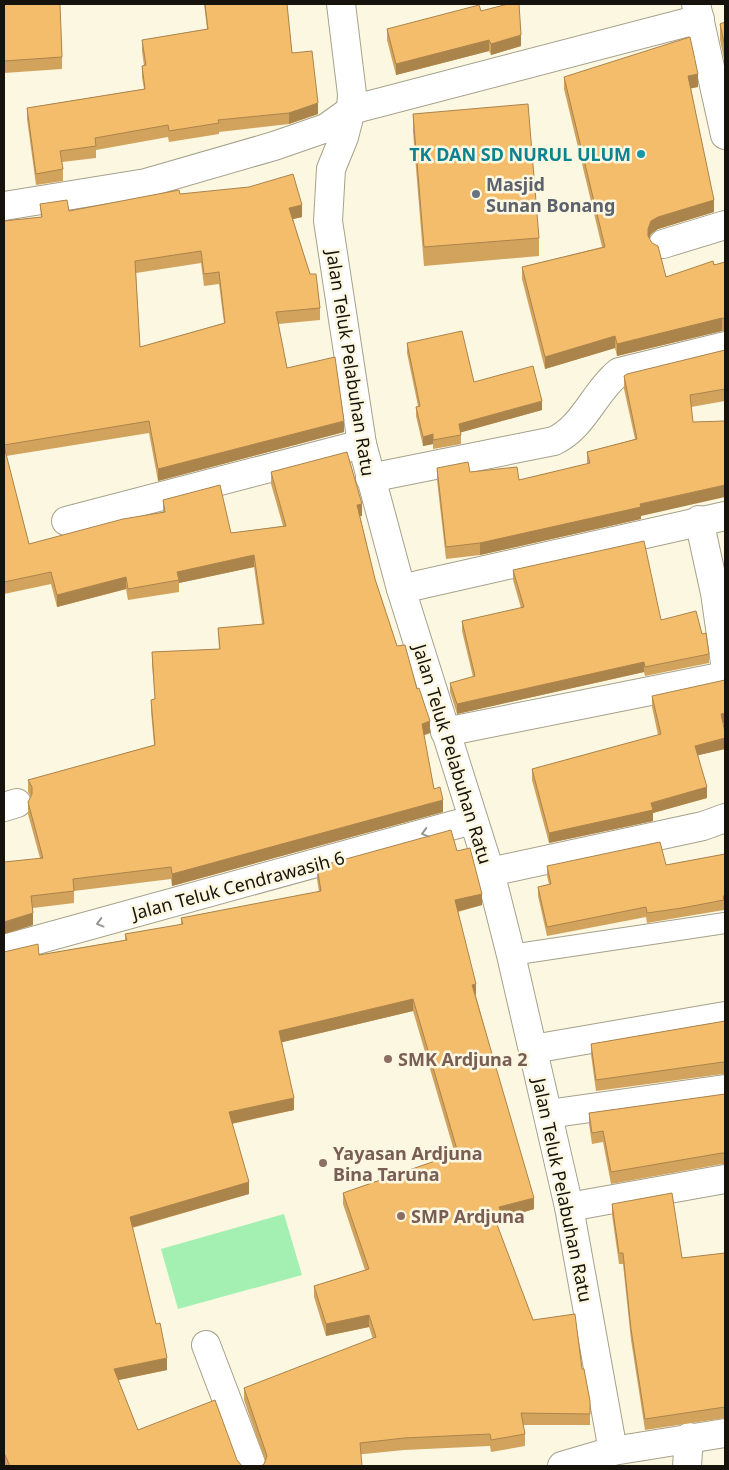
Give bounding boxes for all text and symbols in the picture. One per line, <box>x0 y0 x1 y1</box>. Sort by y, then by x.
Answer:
place label: TK DAN SD NURUL ULUM <box>409 142 631 166</box>
marker: TK DAN SD NURUL ULUM <box>635 148 647 160</box>
place label: Masjid Sunan Bonang <box>486 172 615 217</box>
marker: Masjid Sunan Bonang <box>470 188 482 200</box>
street label: Jalan Teluk Pelabuhan Ratu <box>321 246 381 478</box>
street label: Jalan Teluk Pelabuhan Ratu <box>408 639 498 867</box>
one-way arrow <box>421 828 430 838</box>
street label: Jalan Teluk Cendrawasih 6 <box>127 845 347 925</box>
one-way arrow <box>95 917 104 928</box>
place label: SMK Ardjuna 2 <box>398 1047 528 1071</box>
marker: SMK Ardjuna 2 <box>382 1053 394 1065</box>
street label: Jalan Teluk Pelabuhan Ratu <box>527 1074 598 1304</box>
place label: Yayasan Ardjuna Bina Taruna <box>333 1141 482 1186</box>
marker: Yayasan Ardjuna Bina Taruna <box>317 1157 329 1169</box>
place label: SMP Ardjuna <box>411 1204 525 1228</box>
marker: SMP Ardjuna <box>395 1210 407 1222</box>

